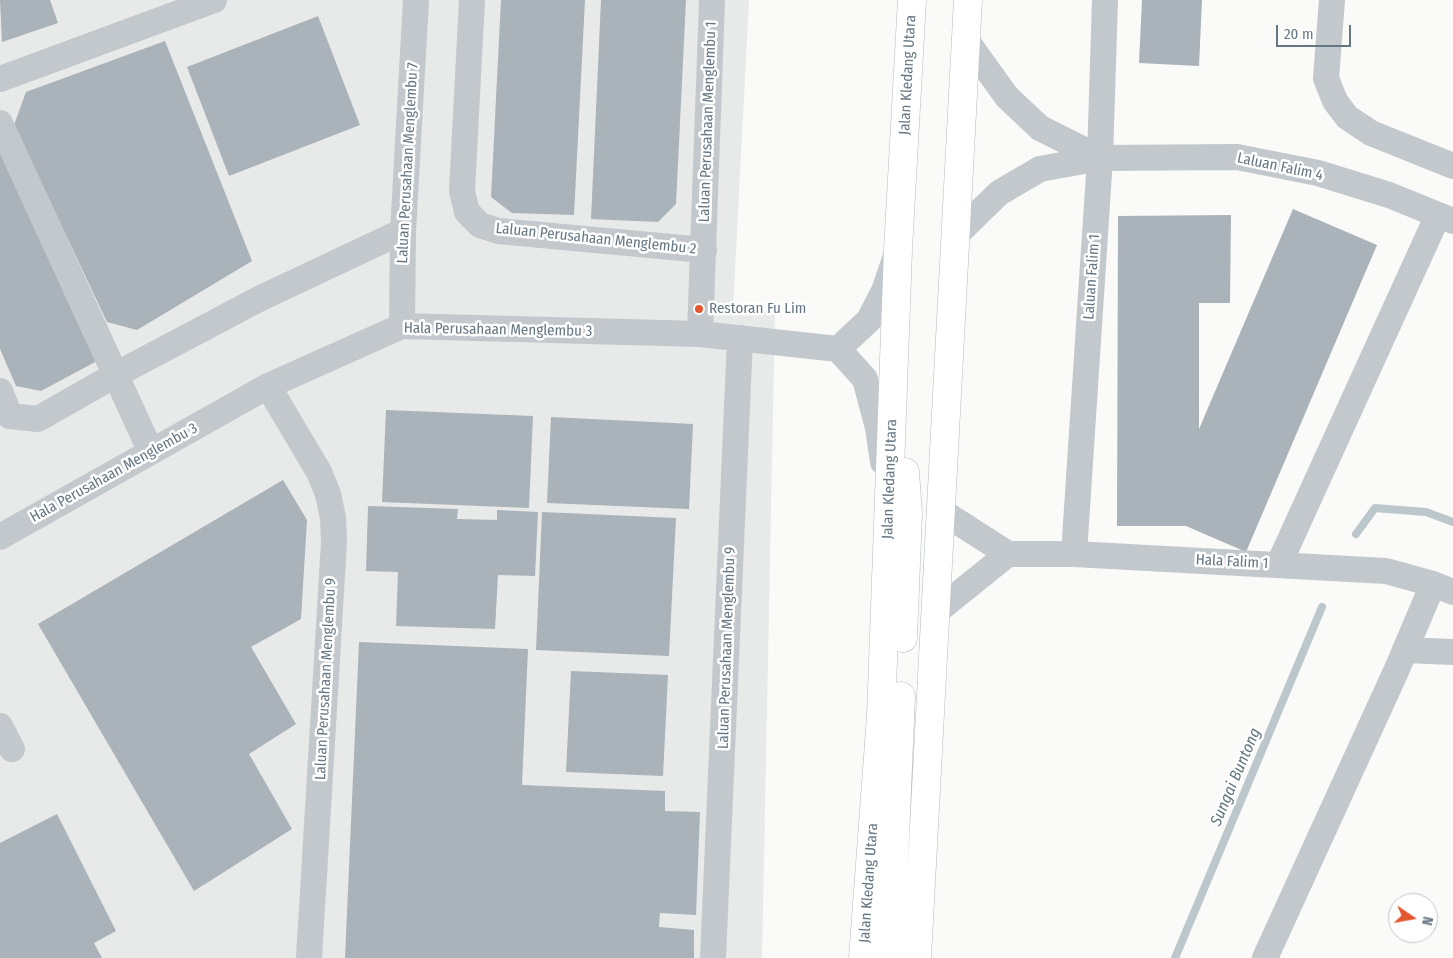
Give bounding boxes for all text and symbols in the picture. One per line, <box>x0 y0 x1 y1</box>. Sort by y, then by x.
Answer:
street label: Jalan Kledang Utara <box>896 15 920 135</box>
scale bar <box>1278 15 1353 47</box>
street label: Laluan Perusahaan Menglembu 1 <box>696 21 720 223</box>
text: 20 m <box>1284 25 1314 43</box>
street label: Laluan Perusahaan Menglembu 7 <box>394 62 422 264</box>
street label: Laluan Falim 4 <box>1235 149 1325 185</box>
street label: Laluan Perusahaan Menglembu 2 <box>495 220 697 258</box>
street label: Laluan Falim 1 <box>1080 234 1104 320</box>
place label: Restoran Fu Lim <box>709 300 806 318</box>
marker: Restoran Fu Lim <box>693 303 705 315</box>
street label: Hala Perusahaan Menglembu 3 <box>404 319 592 341</box>
street label: Hala Perusahaan Menglembu 3 <box>27 419 201 527</box>
street label: Jalan Kledang Utara <box>879 419 901 539</box>
street label: Laluan Perusahaan Menglembu 9 <box>714 547 740 749</box>
street label: Hala Falim 1 <box>1195 551 1269 573</box>
street label: Laluan Perusahaan Menglembu 9 <box>312 578 340 780</box>
water label: Sungai Buntong <box>1207 725 1265 829</box>
street label: Jalan Kledang Utara <box>856 822 882 944</box>
north arrow <box>1388 893 1438 943</box>
text: N <box>1418 915 1436 927</box>

